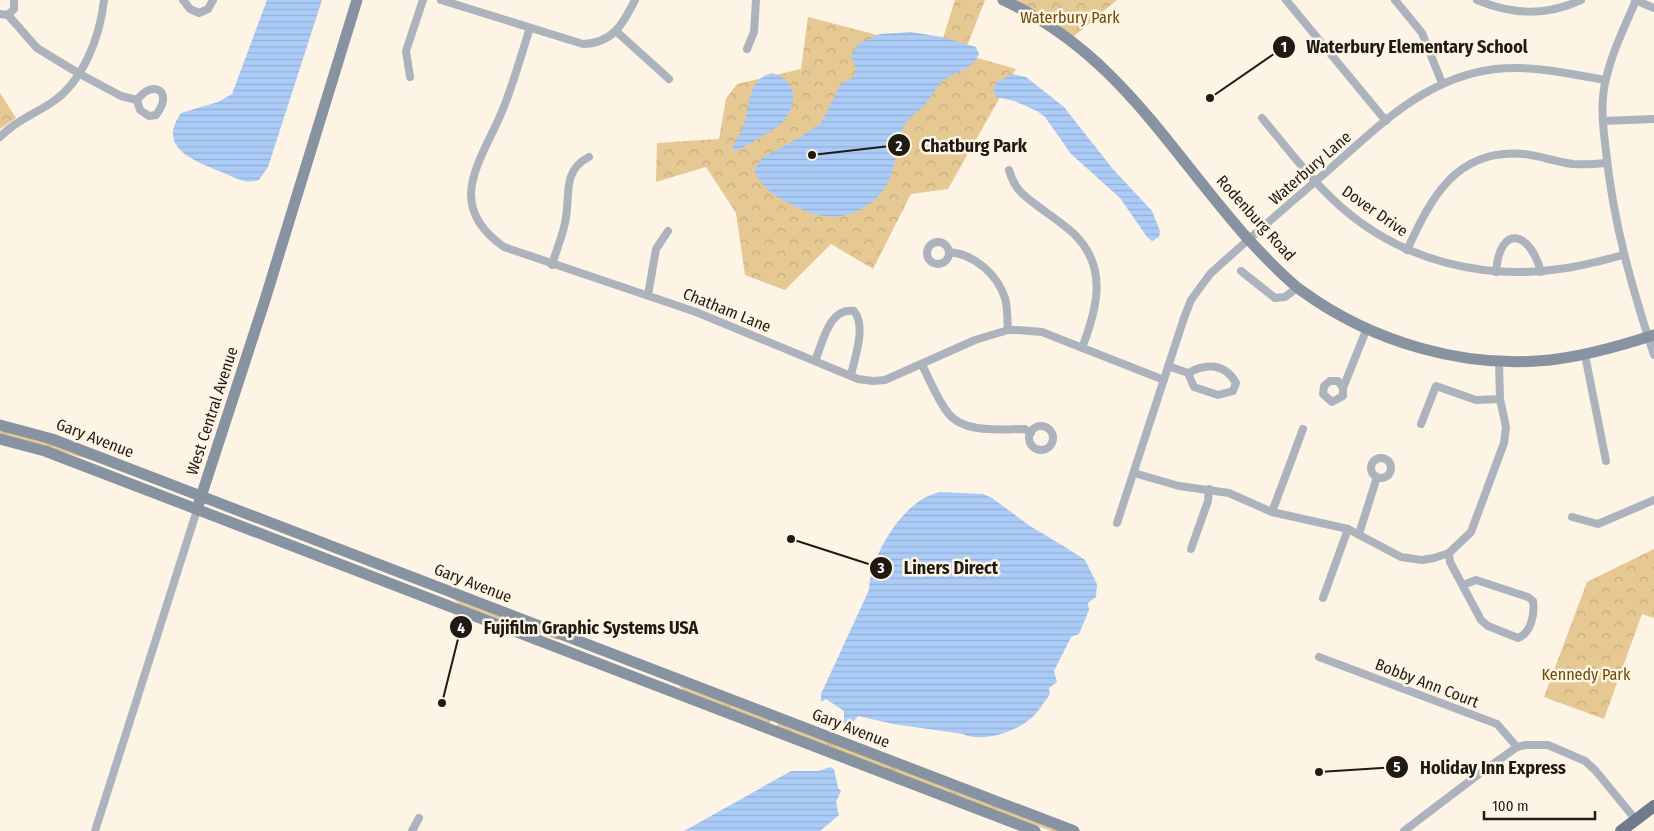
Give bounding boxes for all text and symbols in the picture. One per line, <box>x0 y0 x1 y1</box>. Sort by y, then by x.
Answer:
park label: Waterbury Park <box>1020 8 1120 27</box>
callout: Waterbury Elementary School <box>1272 30 1538 63</box>
text: Waterbury Elementary School <box>1306 36 1528 58</box>
text: 1 <box>1281 38 1287 56</box>
street label: Waterbury Lane <box>1265 127 1355 209</box>
callout: Chatburg Park <box>886 129 1037 162</box>
text: Chatburg Park <box>921 135 1028 157</box>
text: 2 <box>895 137 903 155</box>
street label: Rodenburg Road <box>1213 171 1299 265</box>
street label: Dover Drive <box>1338 181 1412 241</box>
street label: Chatham Lane <box>680 284 774 336</box>
street label: West Central Avenue <box>182 344 242 478</box>
street label: Gary Avenue <box>54 415 137 462</box>
callout: Liners Direct <box>869 551 1008 584</box>
text: Liners Direct <box>904 557 999 579</box>
text: 3 <box>876 559 885 577</box>
street label: Gary Avenue <box>432 560 515 607</box>
callout: Fujifilm Graphic Systems USA <box>449 611 708 644</box>
text: Fujifilm Graphic Systems USA <box>484 617 699 639</box>
text: 4 <box>457 619 465 637</box>
street label: Bobby Ann Court <box>1372 655 1482 712</box>
park label: Kennedy Park <box>1542 665 1631 684</box>
street label: Gary Avenue <box>810 705 893 752</box>
callout: Holiday Inn Express <box>1385 751 1576 784</box>
text: Holiday Inn Express <box>1420 757 1566 779</box>
text: 5 <box>1393 758 1401 776</box>
scale bar <box>1484 788 1595 820</box>
text: 100 m <box>1492 797 1529 815</box>

